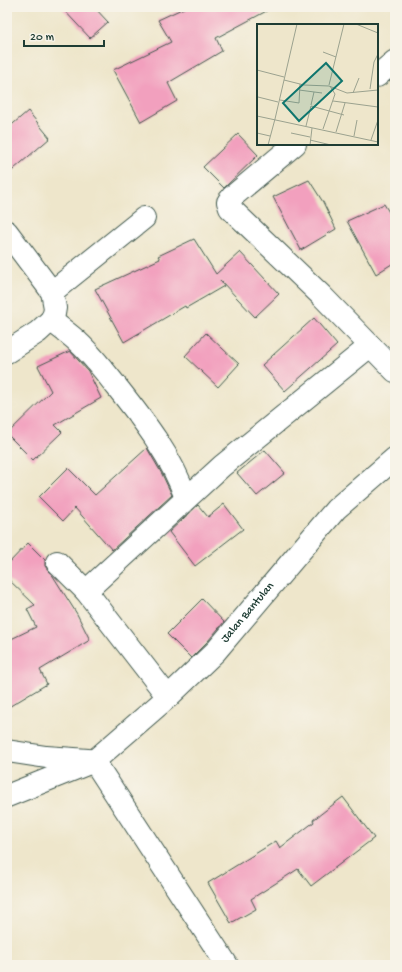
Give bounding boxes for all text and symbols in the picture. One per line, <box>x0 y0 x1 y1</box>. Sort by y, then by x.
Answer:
scale bar <box>24 22 104 48</box>
inset map <box>257 24 378 145</box>
text: 20 m <box>30 31 55 45</box>
street label: Jalan Bantulan <box>219 579 278 646</box>

